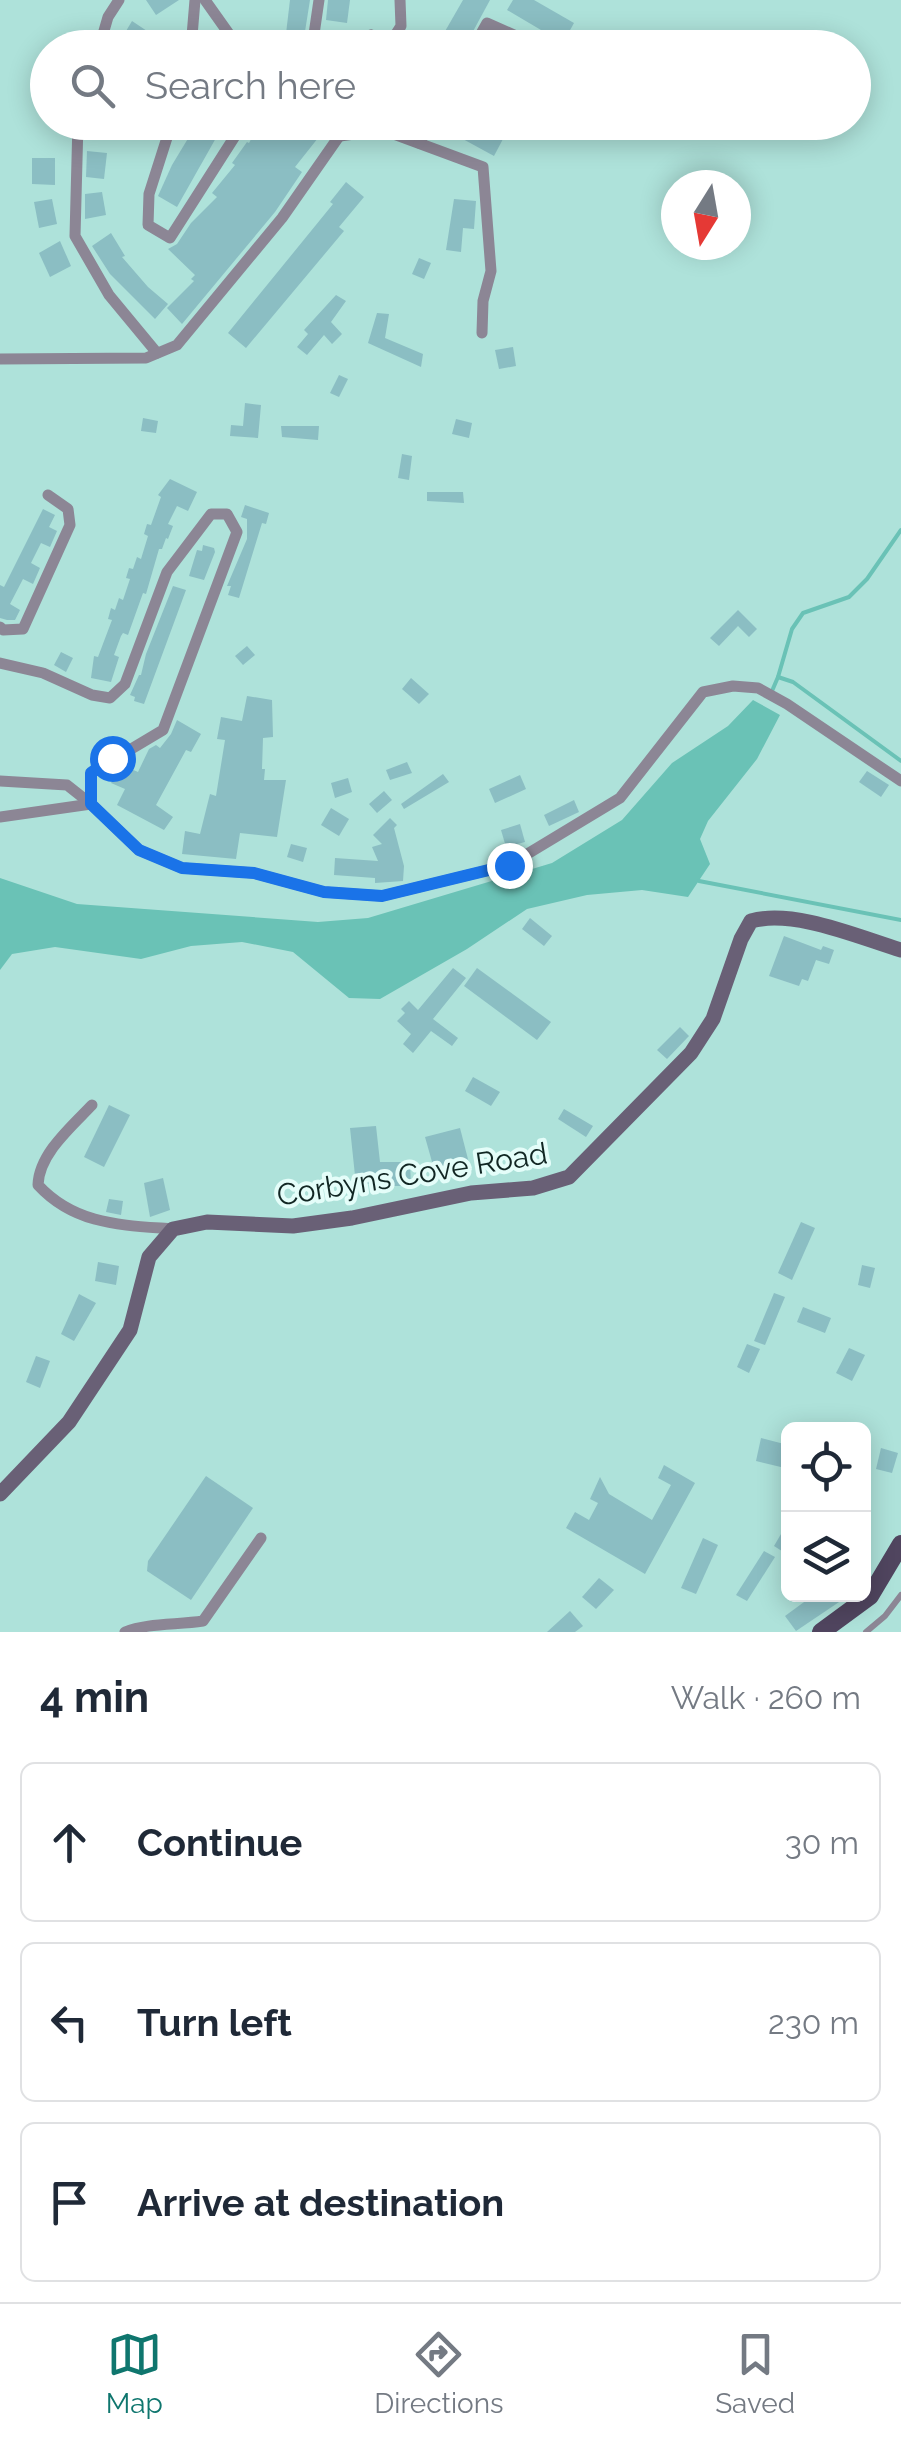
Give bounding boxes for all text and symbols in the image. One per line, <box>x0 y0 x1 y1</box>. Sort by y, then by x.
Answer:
search box <box>30 30 871 140</box>
icon: search <box>65 58 120 113</box>
text: Search here <box>145 63 356 108</box>
north arrow <box>661 170 751 260</box>
route start <box>90 736 136 782</box>
route end <box>487 843 533 889</box>
street label: Corbyns Cove Road <box>274 1135 550 1213</box>
map controls <box>781 1422 871 1602</box>
button: locate <box>781 1422 871 1512</box>
button: layers <box>781 1512 871 1602</box>
text: 4 min <box>40 1673 149 1722</box>
text: Walk · 260 m <box>671 1679 861 1716</box>
icon: ahead <box>42 1815 97 1870</box>
text: Continue <box>137 1820 302 1865</box>
text: 30 m <box>785 1824 859 1861</box>
icon: left <box>42 1995 97 2050</box>
text: Turn left <box>137 2000 292 2045</box>
text: 230 m <box>768 2004 859 2041</box>
icon: arrive <box>42 2175 97 2230</box>
text: Arrive at destination <box>137 2180 504 2225</box>
tab: Map <box>106 2327 163 2420</box>
tab: Directions <box>374 2327 504 2420</box>
tab: Saved <box>715 2327 795 2420</box>

